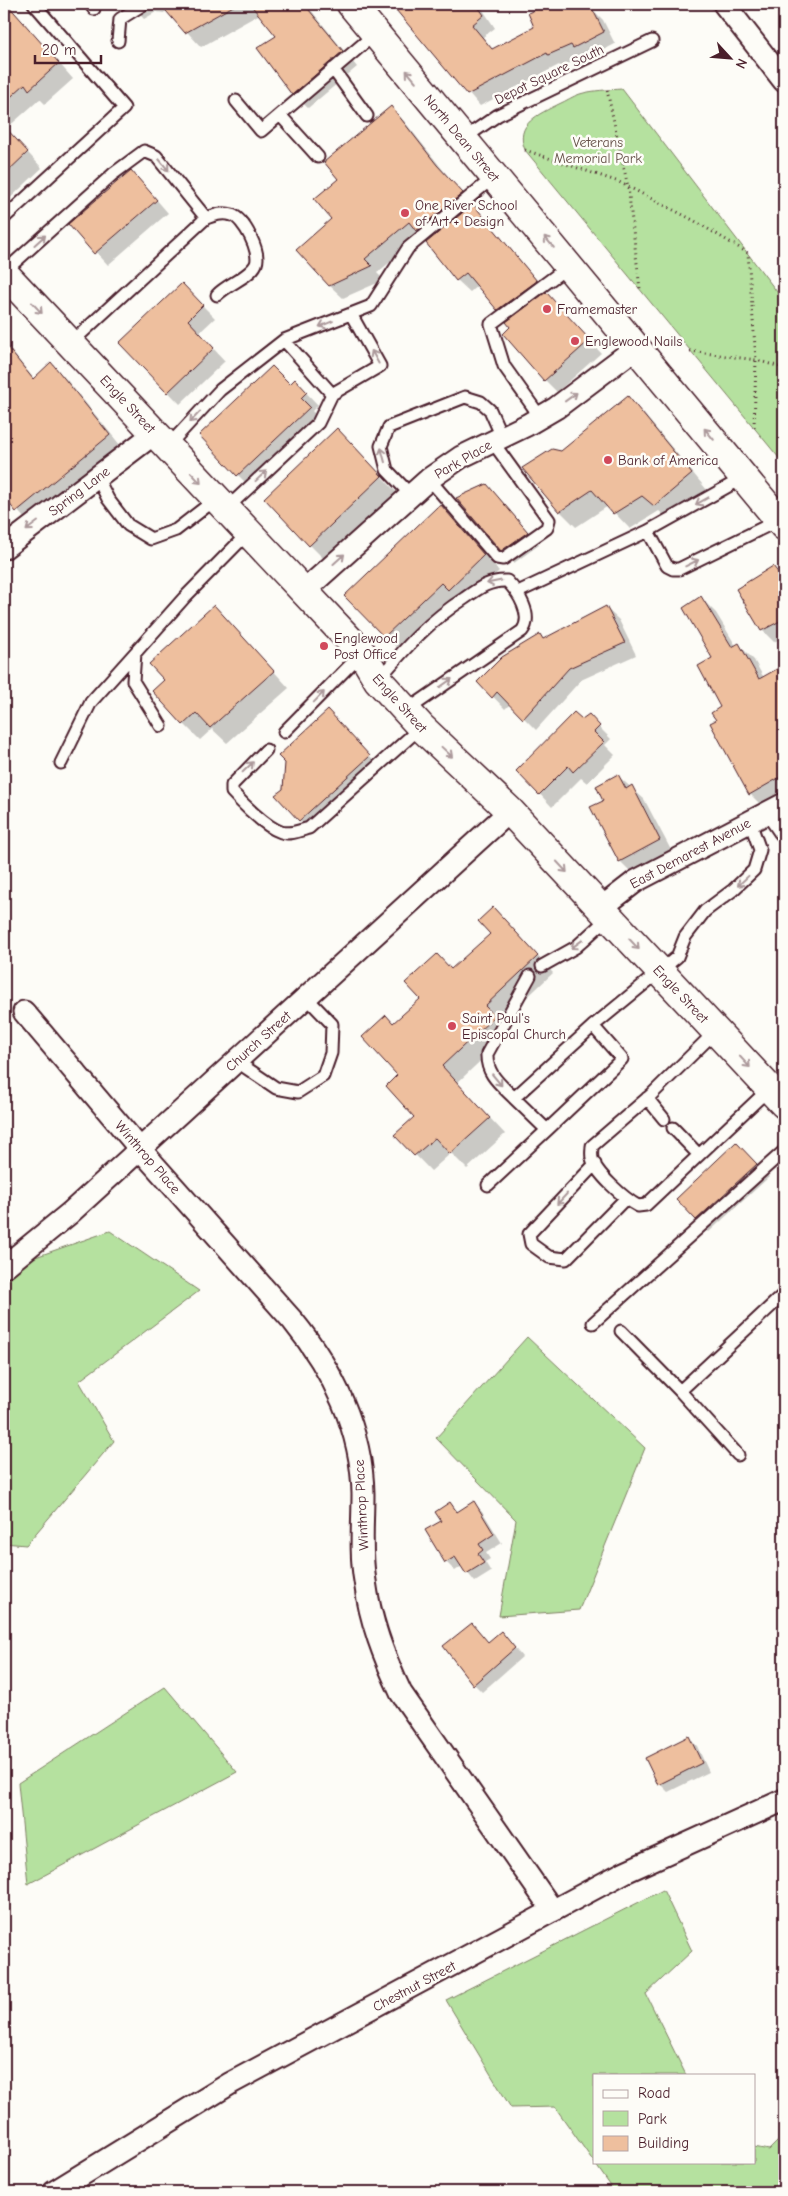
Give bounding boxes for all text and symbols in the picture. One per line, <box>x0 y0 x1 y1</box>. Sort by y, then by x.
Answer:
scale bar <box>35 32 101 64</box>
north arrow <box>706 32 756 82</box>
text: 20 m <box>42 41 76 59</box>
street label: Depot Square South <box>492 41 607 108</box>
text: N <box>732 56 751 71</box>
one-way arrow <box>406 70 417 83</box>
street label: North Dean Street <box>420 91 504 186</box>
park label: Veterans Memorial Park <box>554 134 642 167</box>
one-way arrow <box>158 159 170 172</box>
place label: One River School of Art + Design <box>415 197 518 230</box>
marker: One River School of Art + Design <box>399 207 411 219</box>
one-way arrow <box>33 234 46 245</box>
one-way arrow <box>543 235 555 248</box>
place label: Framemaster <box>557 301 637 318</box>
one-way arrow <box>31 302 43 315</box>
marker: Framemaster <box>541 303 553 315</box>
one-way arrow <box>319 320 334 329</box>
place label: Englewood Nails <box>585 333 682 350</box>
marker: Englewood Nails <box>569 335 581 347</box>
one-way arrow <box>370 349 380 364</box>
street label: Engle Street <box>96 372 160 438</box>
one-way arrow <box>564 392 578 402</box>
one-way arrow <box>189 410 201 423</box>
one-way arrow <box>703 428 714 441</box>
street label: Park Place <box>432 436 495 483</box>
one-way arrow <box>378 448 387 464</box>
place label: Bank of America <box>618 452 718 469</box>
marker: Bank of America <box>602 454 614 466</box>
street label: Spring Lane <box>45 463 113 520</box>
one-way arrow <box>255 470 268 482</box>
one-way arrow <box>190 471 202 484</box>
one-way arrow <box>695 497 710 506</box>
one-way arrow <box>26 521 39 532</box>
one-way arrow <box>333 553 346 565</box>
one-way arrow <box>684 558 699 567</box>
one-way arrow <box>487 578 503 588</box>
place label: Englewood Post Office <box>334 630 398 663</box>
marker: Englewood Post Office <box>318 640 330 652</box>
street label: Engle Street <box>369 670 431 737</box>
one-way arrow <box>439 678 453 688</box>
one-way arrow <box>312 691 325 703</box>
one-way arrow <box>441 746 454 758</box>
one-way arrow <box>242 761 255 773</box>
street label: East Demarest Avenue <box>627 814 753 892</box>
one-way arrow <box>556 860 568 873</box>
one-way arrow <box>736 875 749 887</box>
one-way arrow <box>628 937 640 950</box>
one-way arrow <box>570 939 584 949</box>
street label: Engle Street <box>649 962 713 1028</box>
street label: Church Street <box>222 1007 295 1075</box>
place label: Saint Paul's Episcopal Church <box>462 1010 566 1043</box>
marker: Saint Paul's Episcopal Church <box>446 1020 458 1032</box>
one-way arrow <box>739 1056 751 1069</box>
one-way arrow <box>492 1074 503 1087</box>
street label: Winthrop Place <box>111 1117 184 1197</box>
one-way arrow <box>556 1193 568 1206</box>
street label: Winthrop Place <box>351 1459 372 1551</box>
street label: Chestnut Street <box>370 1957 460 2015</box>
legend <box>593 2074 756 2164</box>
text: Road <box>638 2084 670 2102</box>
text: Park <box>638 2110 667 2128</box>
text: Building <box>638 2134 689 2152</box>

